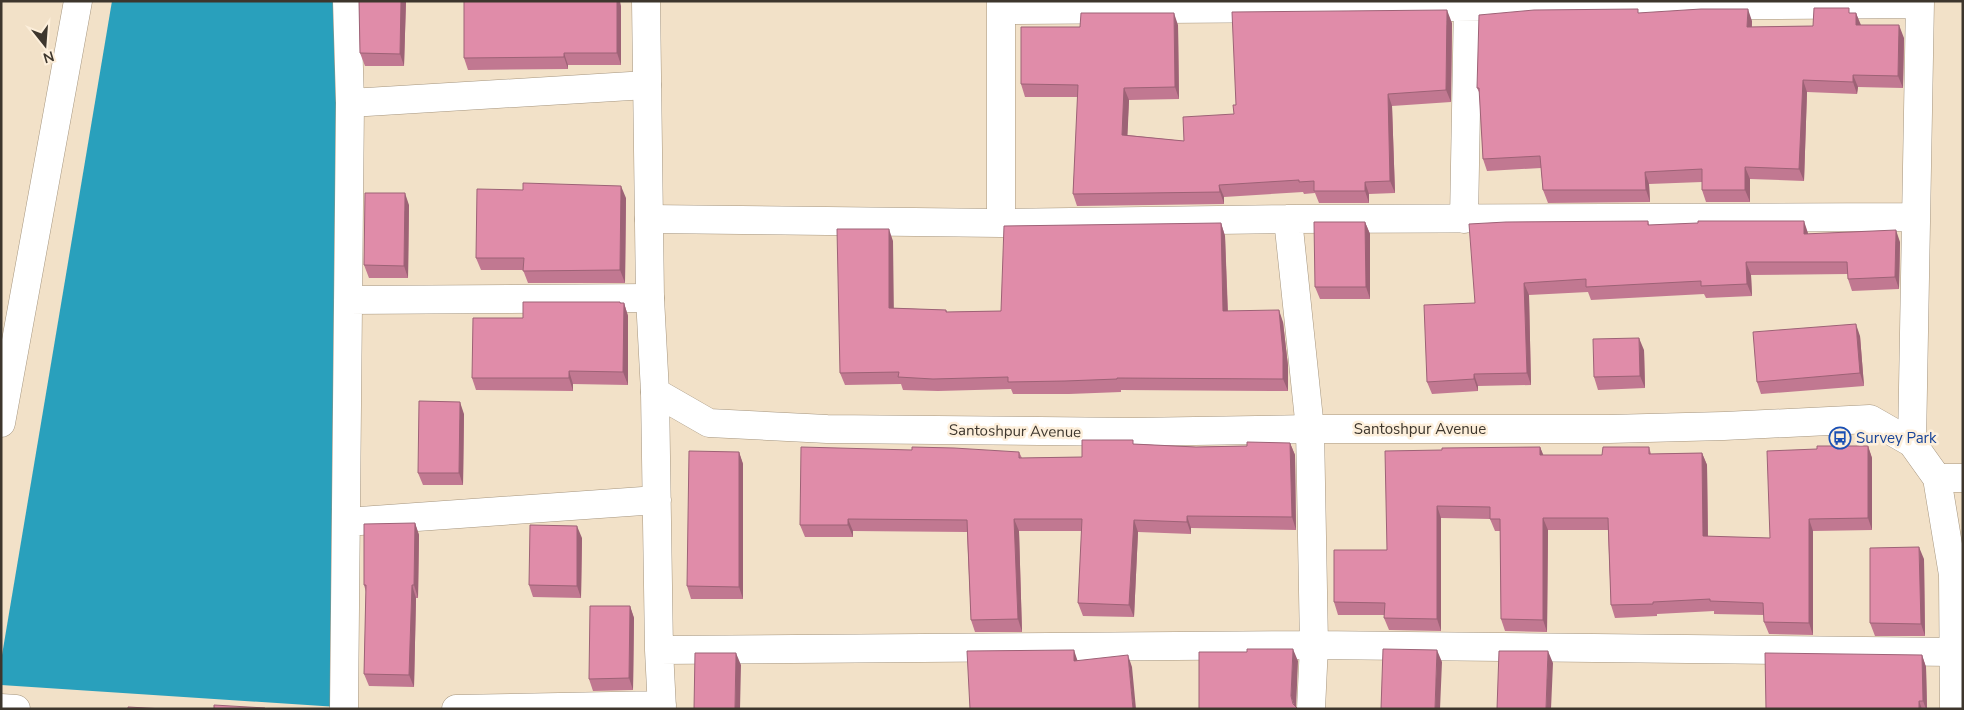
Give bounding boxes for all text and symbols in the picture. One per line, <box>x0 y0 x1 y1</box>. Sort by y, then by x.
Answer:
north arrow <box>20 20 70 70</box>
text: N <box>41 46 56 68</box>
street label: Santoshpur Avenue <box>1354 419 1486 439</box>
street label: Santoshpur Avenue <box>949 420 1081 442</box>
bus stop icon: Survey Park <box>1828 426 1852 450</box>
place label: Survey Park <box>1856 428 1937 448</box>

